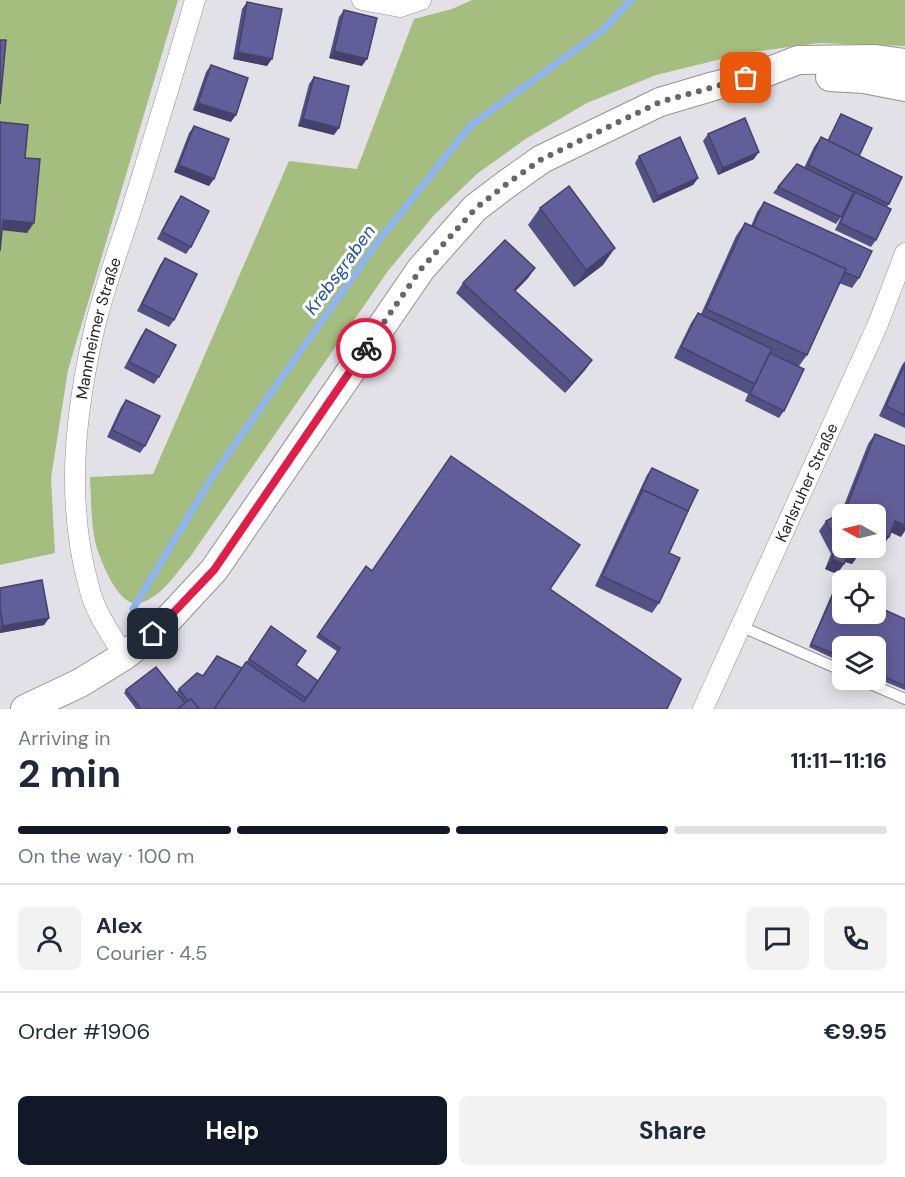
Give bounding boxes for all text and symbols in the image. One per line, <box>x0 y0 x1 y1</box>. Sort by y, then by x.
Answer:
pin <box>720 52 771 103</box>
icon: bag <box>729 61 762 94</box>
water label: Krebsgraben <box>299 220 381 320</box>
street label: Mannheimer Straße <box>71 254 126 401</box>
courier <box>336 318 396 378</box>
icon: bike <box>350 332 383 365</box>
street label: Karlsruher Straße <box>770 420 843 545</box>
north arrow <box>832 504 886 558</box>
map controls <box>832 504 886 690</box>
button: locate <box>832 570 886 624</box>
pin <box>127 608 178 659</box>
icon: home <box>136 617 169 650</box>
button: layers <box>832 636 886 690</box>
text: Arriving in <box>18 725 110 751</box>
text: 11:11–11:16 <box>791 746 887 775</box>
text: 2 min <box>18 748 121 799</box>
text: On the way · 100 m <box>18 843 194 869</box>
button: person <box>18 907 81 970</box>
button: chat <box>746 907 809 970</box>
button: phone <box>824 907 887 970</box>
text: Alex <box>96 911 143 940</box>
text: Courier · 4.5 <box>96 940 208 966</box>
text: Order #1906 <box>18 1017 150 1046</box>
text: €9.95 <box>824 1017 887 1046</box>
button: Help <box>18 1096 447 1165</box>
button: Share <box>459 1096 887 1165</box>

